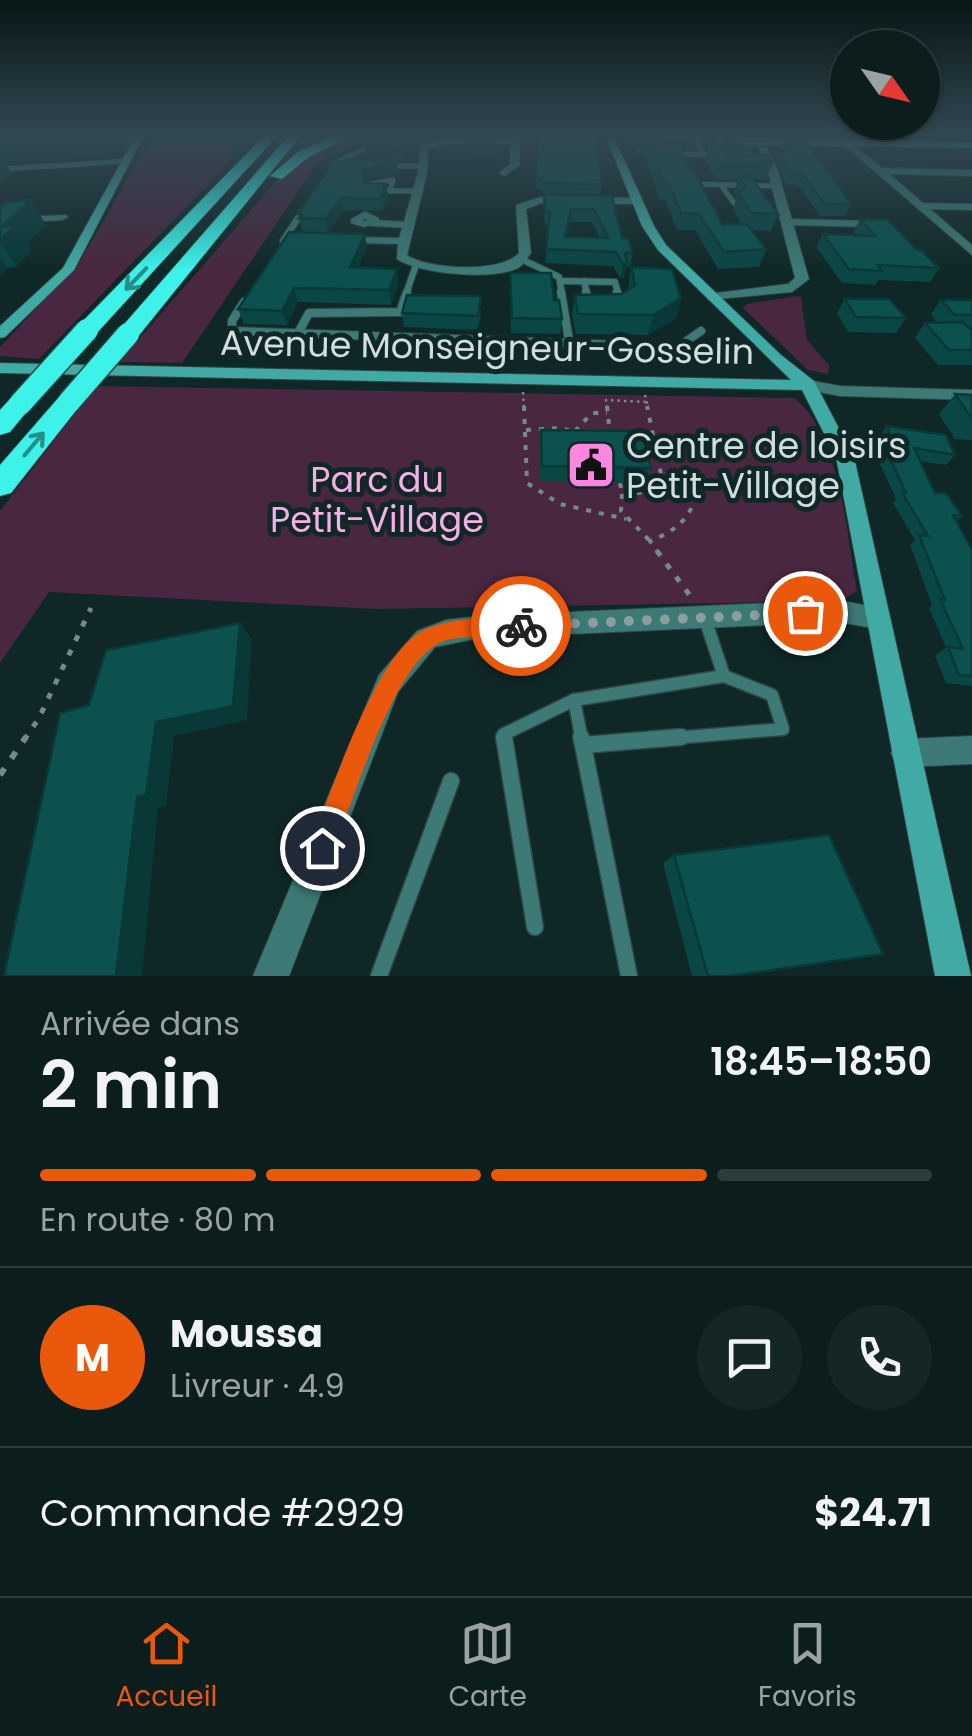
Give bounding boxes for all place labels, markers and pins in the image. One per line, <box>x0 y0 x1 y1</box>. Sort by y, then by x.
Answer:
place label: Centre de loisirs Petit-Village <box>626 421 907 510</box>
public building icon: Centre de loisirs Petit-Village <box>565 439 617 491</box>
pin <box>763 571 848 656</box>
pin <box>280 806 365 891</box>

